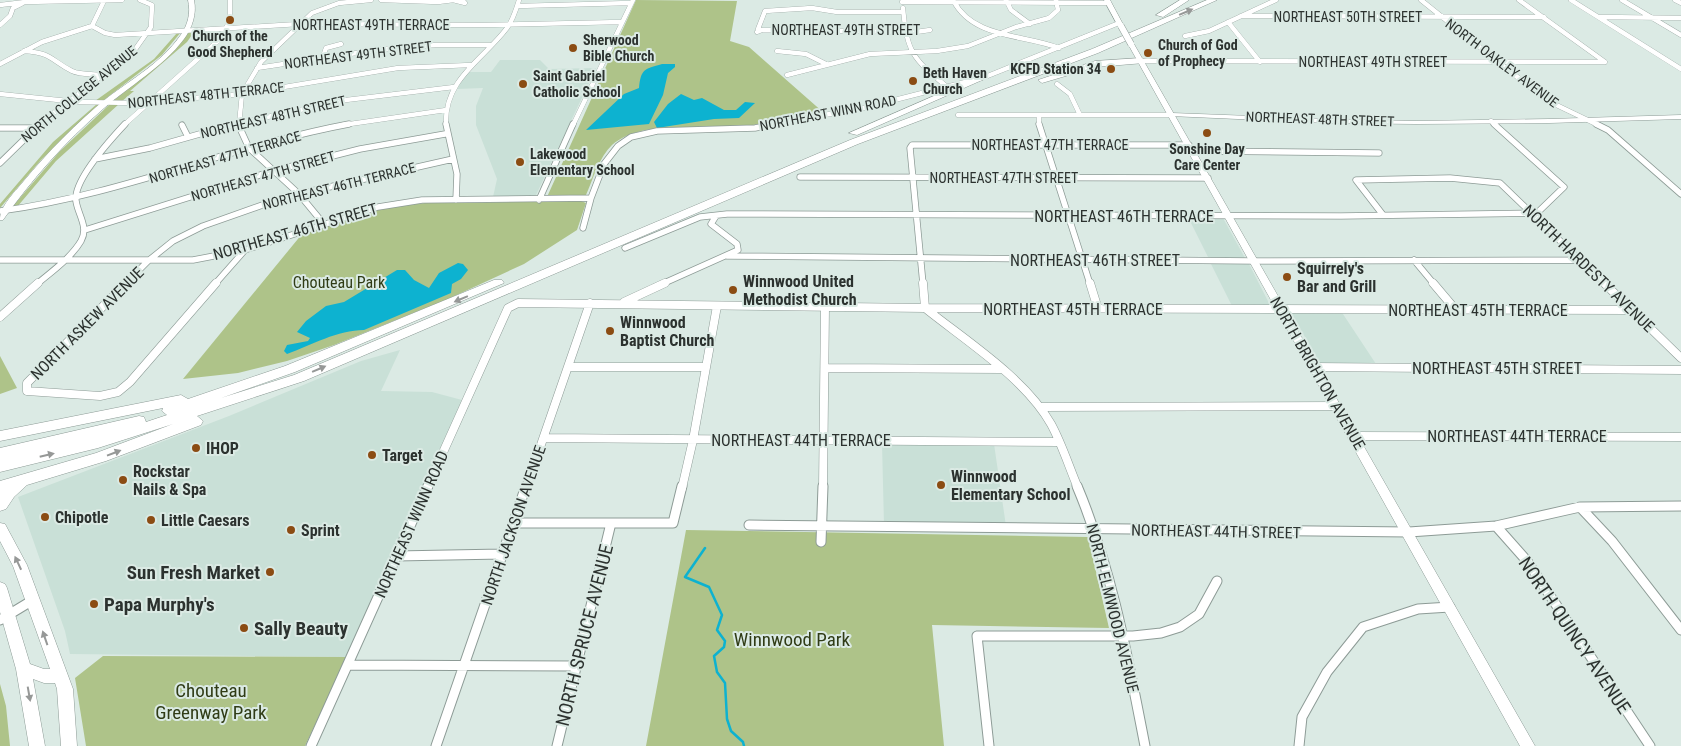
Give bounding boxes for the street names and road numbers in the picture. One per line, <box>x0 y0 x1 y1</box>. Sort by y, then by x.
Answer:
street label: NORTHEAST 50TH STREET <box>1274 9 1422 25</box>
street label: NORTH OAKLEY AVENUE <box>1442 15 1562 111</box>
street label: NORTHEAST 49TH TERRACE <box>292 17 450 33</box>
street label: NORTHEAST 49TH STREET <box>772 22 920 38</box>
street label: NORTHEAST 49TH STREET <box>283 38 433 72</box>
street label: NORTH COLLEGE AVENUE <box>18 42 140 146</box>
street label: NORTHEAST 49TH STREET <box>1299 54 1447 70</box>
street label: NORTHEAST 48TH TERRACE <box>127 79 285 111</box>
street label: NORTHEAST 48TH STREET <box>199 92 347 142</box>
street label: NORTHEAST WINN ROAD <box>758 92 898 134</box>
street label: NORTHEAST 48TH STREET <box>1245 108 1395 130</box>
street label: NORTHEAST 47TH TERRACE <box>147 128 303 186</box>
street label: NORTHEAST 47TH TERRACE <box>971 137 1129 153</box>
street label: NORTHEAST 47TH STREET <box>189 148 337 204</box>
street label: NORTHEAST 46TH TERRACE <box>261 159 417 213</box>
street label: NORTHEAST 47TH STREET <box>930 170 1078 186</box>
street label: NORTHEAST 46TH STREET <box>211 199 379 264</box>
street label: NORTH HARDESTY AVENUE <box>1519 201 1658 336</box>
street label: NORTHEAST 46TH TERRACE <box>1034 207 1214 226</box>
street label: NORTHEAST 46TH STREET <box>1010 251 1180 270</box>
street label: NORTH ASKEW AVENUE <box>27 263 148 384</box>
street label: NORTH BRIGHTON AVENUE <box>1266 293 1369 453</box>
street label: NORTHEAST 45TH TERRACE <box>983 300 1163 319</box>
street label: NORTHEAST 45TH TERRACE <box>1388 301 1568 320</box>
street label: NORTHEAST 45TH STREET <box>1412 359 1582 378</box>
street label: NORTHEAST 44TH TERRACE <box>1427 427 1607 446</box>
street label: NORTHEAST 44TH TERRACE <box>711 431 891 450</box>
street label: NORTH JACKSON AVENUE <box>477 443 550 608</box>
street label: NORTHEAST WINN ROAD <box>370 448 452 601</box>
street label: NORTHEAST 44TH STREET <box>1131 521 1301 542</box>
street label: NORTH ELMWOOD AVENUE <box>1082 522 1143 695</box>
street label: NORTH SPRUCE AVENUE <box>551 542 618 728</box>
street label: NORTH QUINCY AVENUE <box>1513 552 1636 718</box>

